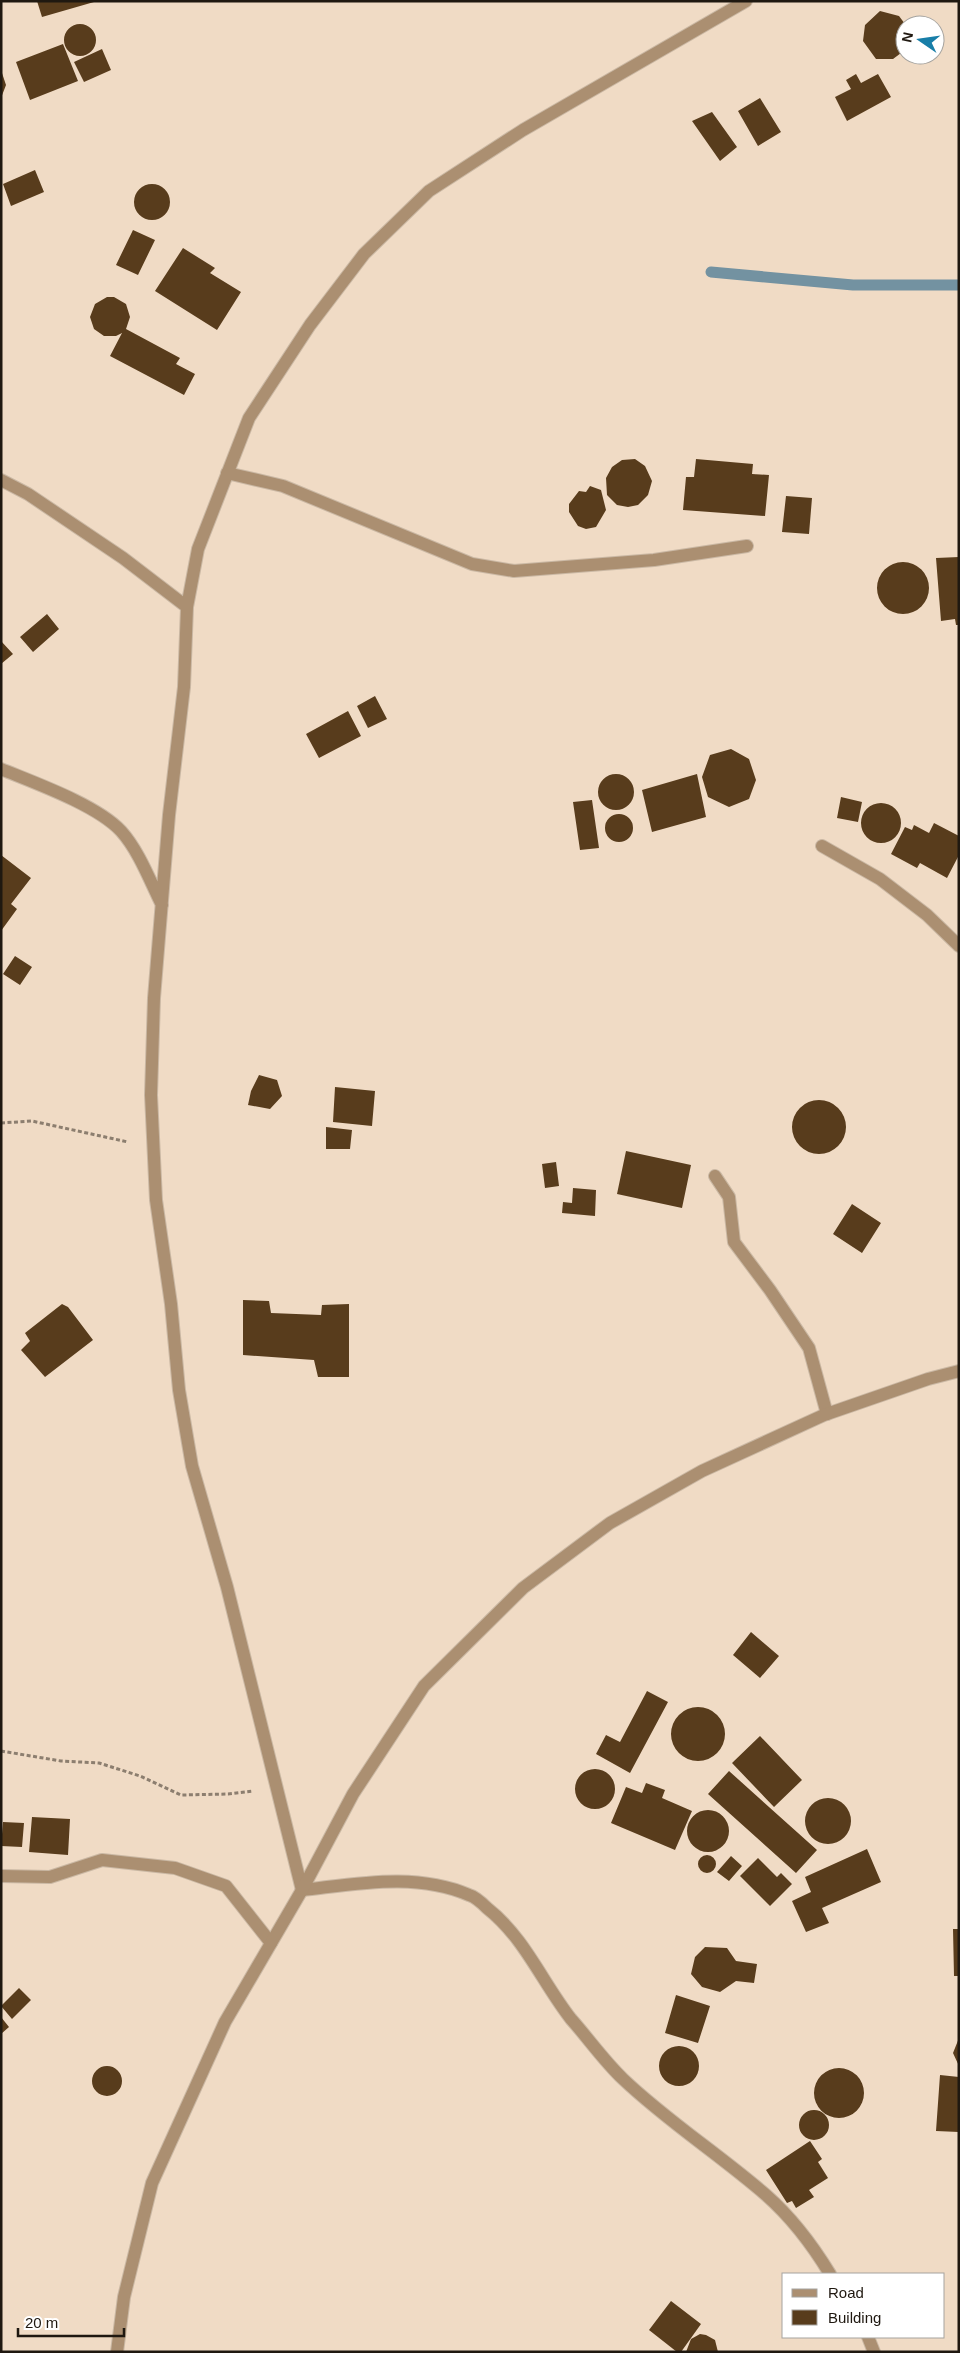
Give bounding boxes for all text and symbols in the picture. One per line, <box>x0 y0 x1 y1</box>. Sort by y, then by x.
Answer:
north arrow <box>895 15 945 65</box>
text: N <box>898 30 916 44</box>
legend <box>782 2273 945 2338</box>
text: Road <box>828 2284 864 2301</box>
scale bar <box>18 2306 124 2338</box>
text: Building <box>828 2309 881 2326</box>
text: 20 m <box>25 2314 58 2331</box>

